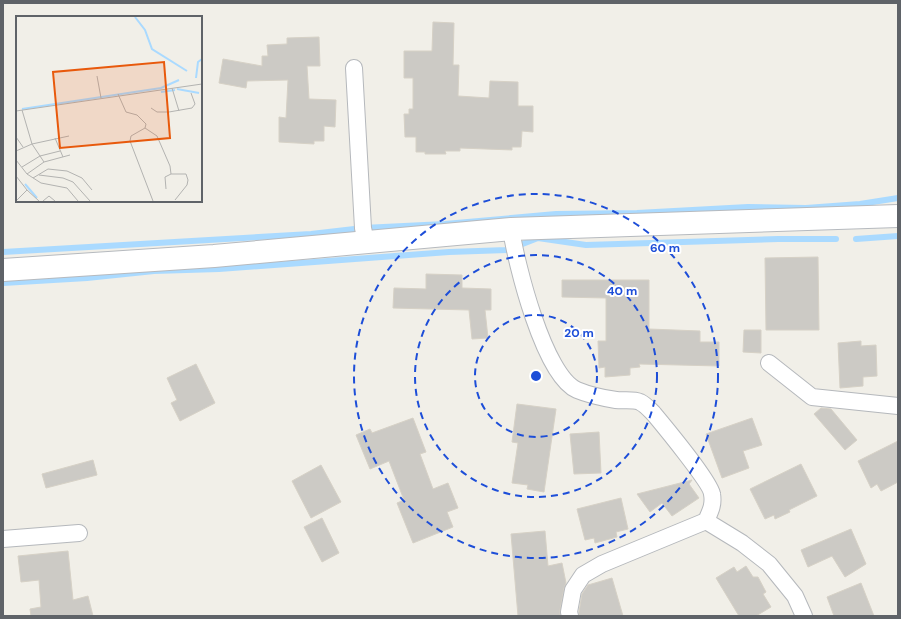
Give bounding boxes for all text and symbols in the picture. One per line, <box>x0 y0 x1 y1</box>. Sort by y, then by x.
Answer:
inset map <box>16 16 202 202</box>
text: 60 m <box>650 240 680 256</box>
text: 40 m <box>607 283 637 299</box>
text: 20 m <box>564 325 594 341</box>
centre of rings <box>529 369 543 383</box>

